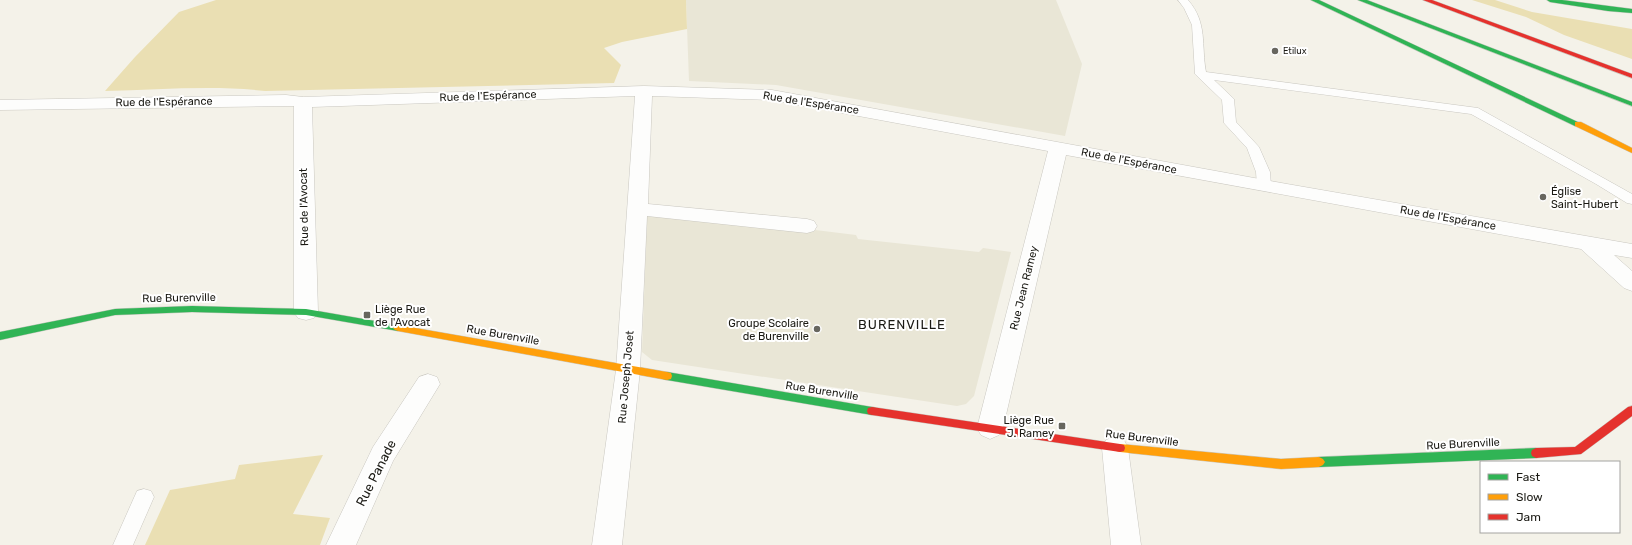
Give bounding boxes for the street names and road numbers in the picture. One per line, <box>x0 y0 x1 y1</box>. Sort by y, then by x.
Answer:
street label: Rue de l'Espérance <box>439 88 537 104</box>
street label: Rue de l'Espérance <box>762 89 860 117</box>
street label: Rue de l'Espérance <box>115 95 213 109</box>
street label: Rue de l'Espérance <box>1080 145 1178 177</box>
street label: Rue de l'Avocat <box>297 167 311 246</box>
street label: Rue de l'Espérance <box>1399 203 1497 233</box>
street label: Rue Jean Ramey <box>1007 245 1041 331</box>
street label: Rue Burenville <box>142 291 216 305</box>
street label: Rue Burenville <box>466 322 540 348</box>
street label: Rue Joseph Joset <box>615 329 637 424</box>
street label: Rue Burenville <box>785 379 859 403</box>
street label: Rue Burenville <box>1105 427 1179 449</box>
street label: Rue Burenville <box>1426 436 1500 452</box>
street label: Rue Panade <box>353 437 399 509</box>

